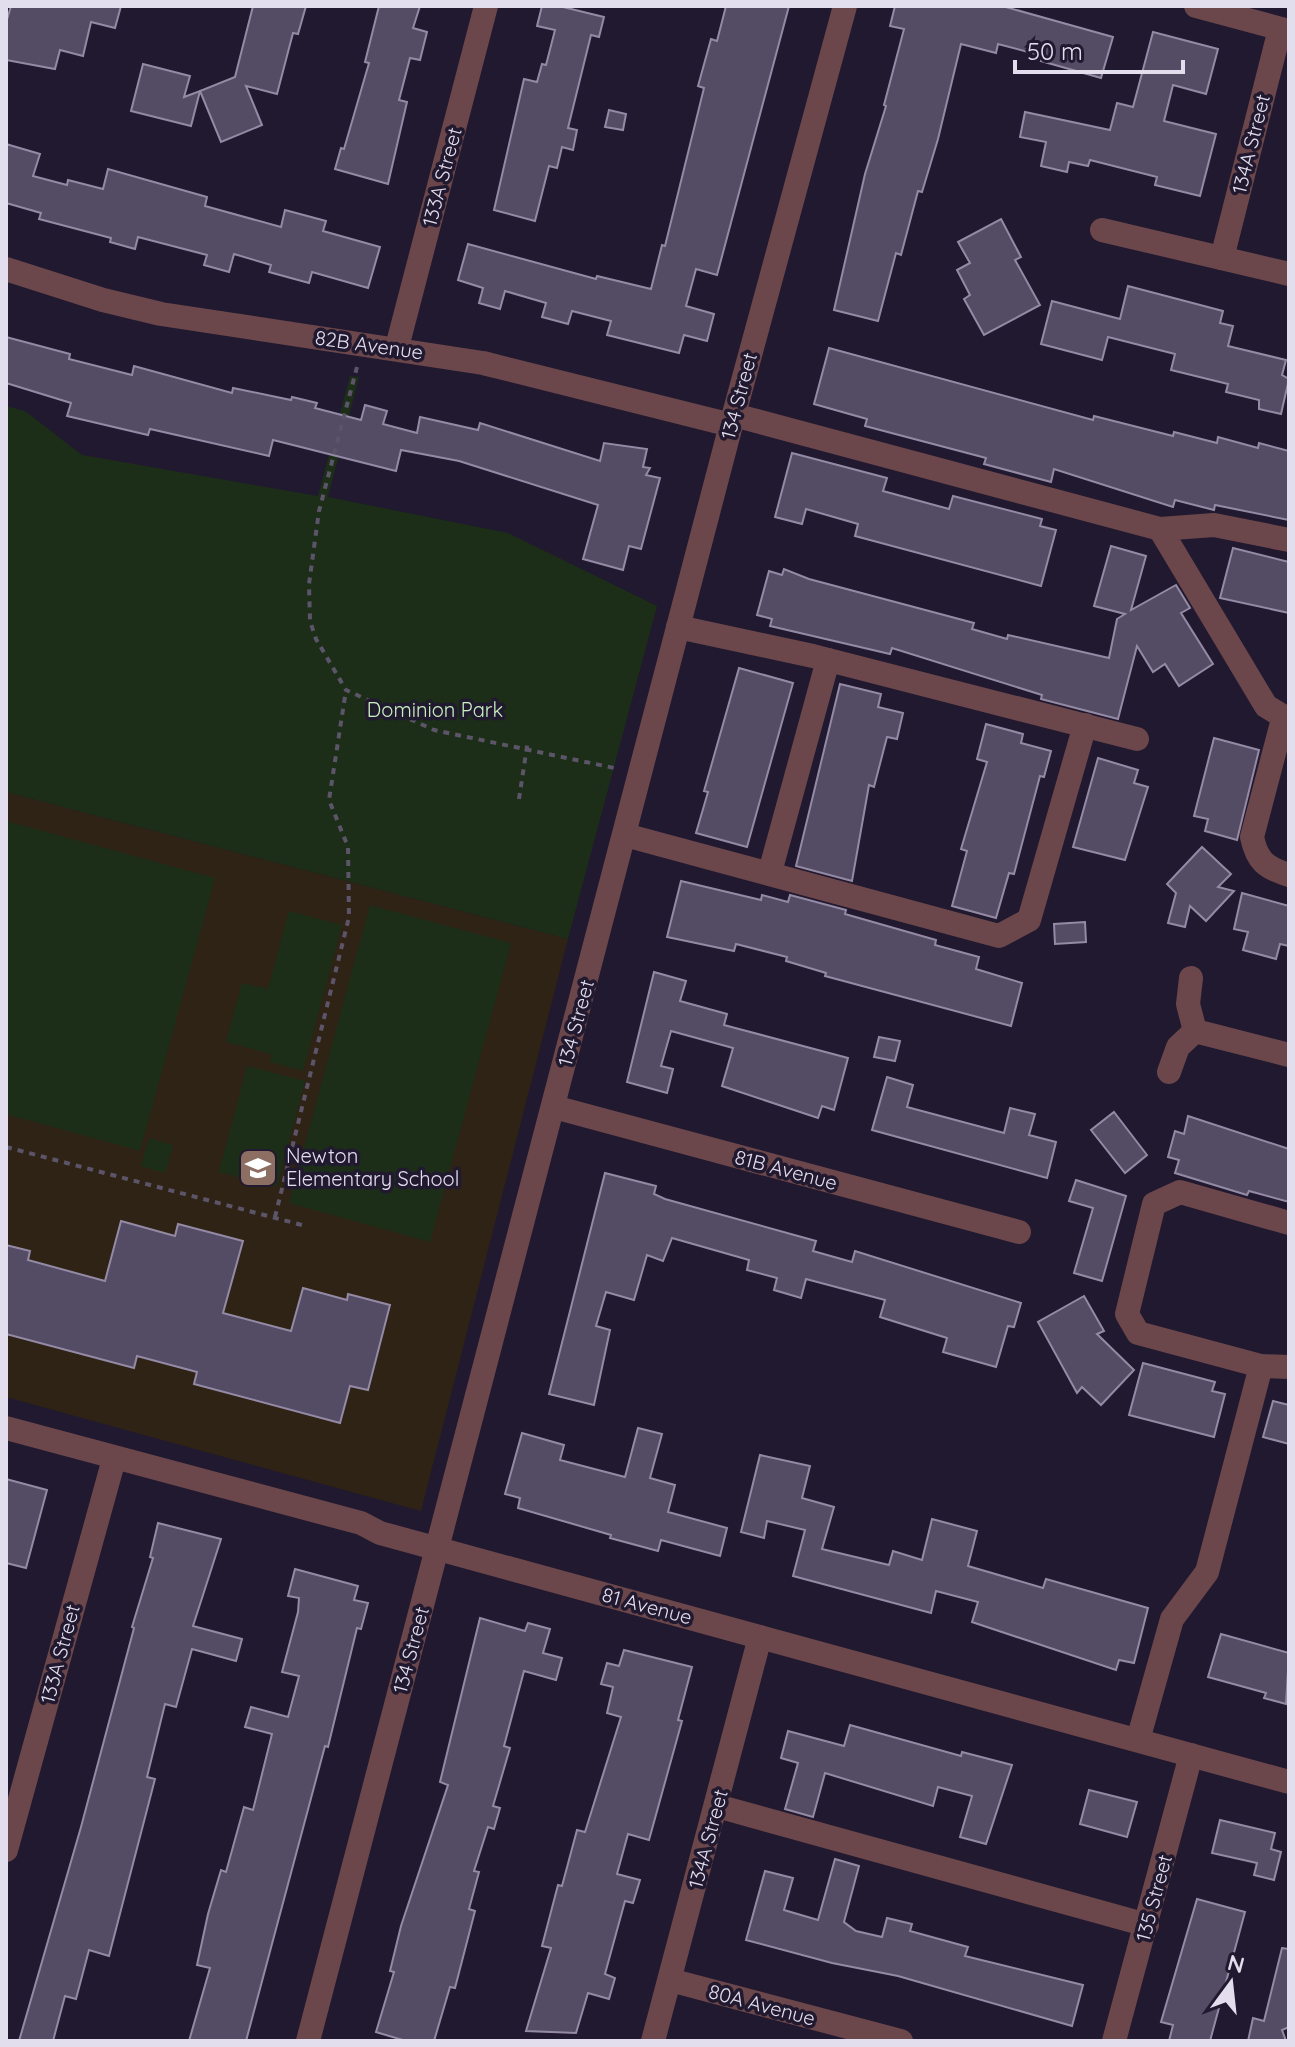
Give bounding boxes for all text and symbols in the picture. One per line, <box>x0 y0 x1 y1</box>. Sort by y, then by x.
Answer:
scale bar <box>1015 24 1183 74</box>
text: 50 m <box>1027 36 1083 66</box>
street label: 134A Street <box>1226 91 1275 196</box>
street label: 133A Street <box>416 124 467 229</box>
street label: 82B Avenue <box>313 325 425 364</box>
street label: 134 Street <box>715 350 762 442</box>
park label: Dominion Park <box>367 697 503 722</box>
street label: 134 Street <box>552 977 599 1069</box>
place label: Newton Elementary School <box>286 1143 459 1191</box>
street label: 81B Avenue <box>732 1144 840 1195</box>
school or university icon: Newton Elementary School <box>237 1147 279 1189</box>
street label: 81 Avenue <box>599 1582 695 1630</box>
street label: 133A Street <box>34 1601 85 1706</box>
street label: 134 Street <box>387 1604 434 1696</box>
street label: 134A Street <box>682 1786 733 1891</box>
street label: 135 Street <box>1130 1851 1177 1944</box>
north arrow <box>1191 1943 1271 2023</box>
text: N <box>1225 1948 1248 1979</box>
street label: 80A Avenue <box>706 1978 818 2031</box>

